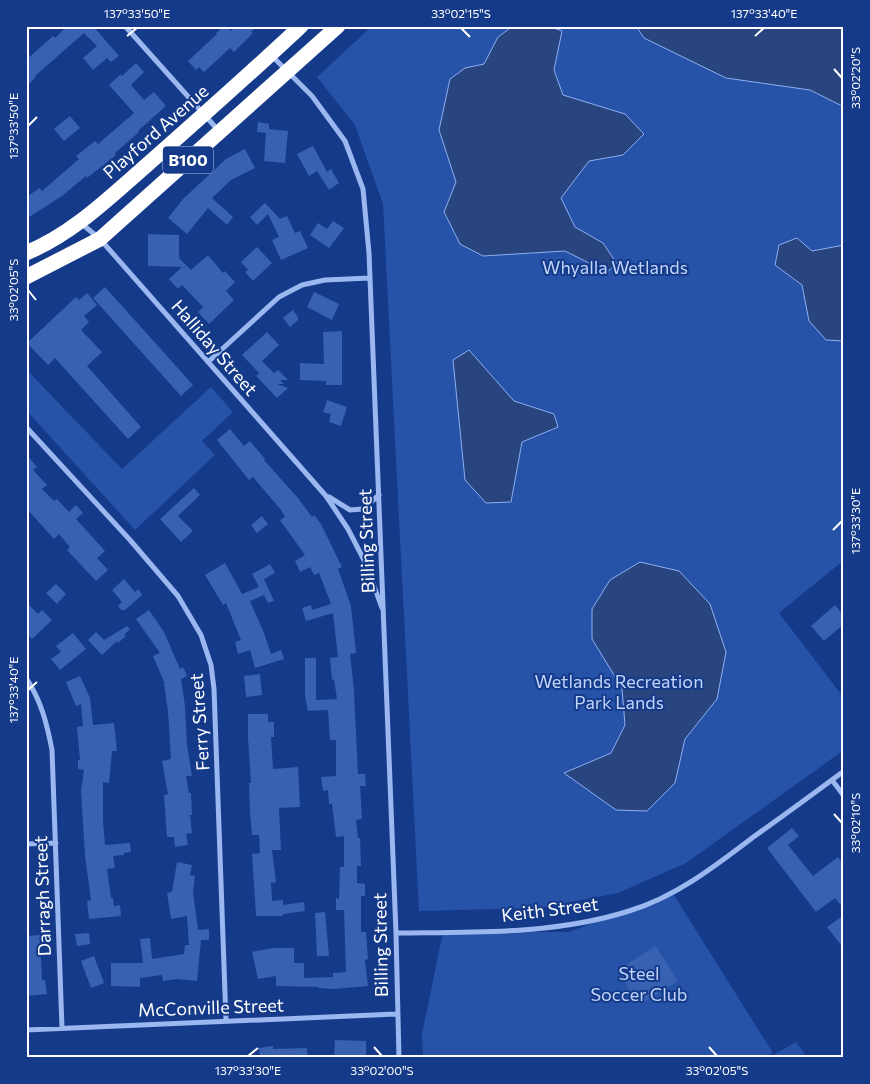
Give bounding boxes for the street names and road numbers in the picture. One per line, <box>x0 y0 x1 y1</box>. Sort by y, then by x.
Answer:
street label: Playford Avenue <box>98 79 213 183</box>
road number: B100 <box>163 146 213 174</box>
street label: Halliday Street <box>167 295 262 400</box>
street label: Billing Street <box>353 488 379 594</box>
street label: Ferry Street <box>185 673 213 771</box>
street label: Darragh Street <box>29 835 55 957</box>
street label: Keith Street <box>500 892 600 926</box>
street label: Billing Street <box>368 893 392 997</box>
street label: McConville Street <box>138 993 284 1021</box>

